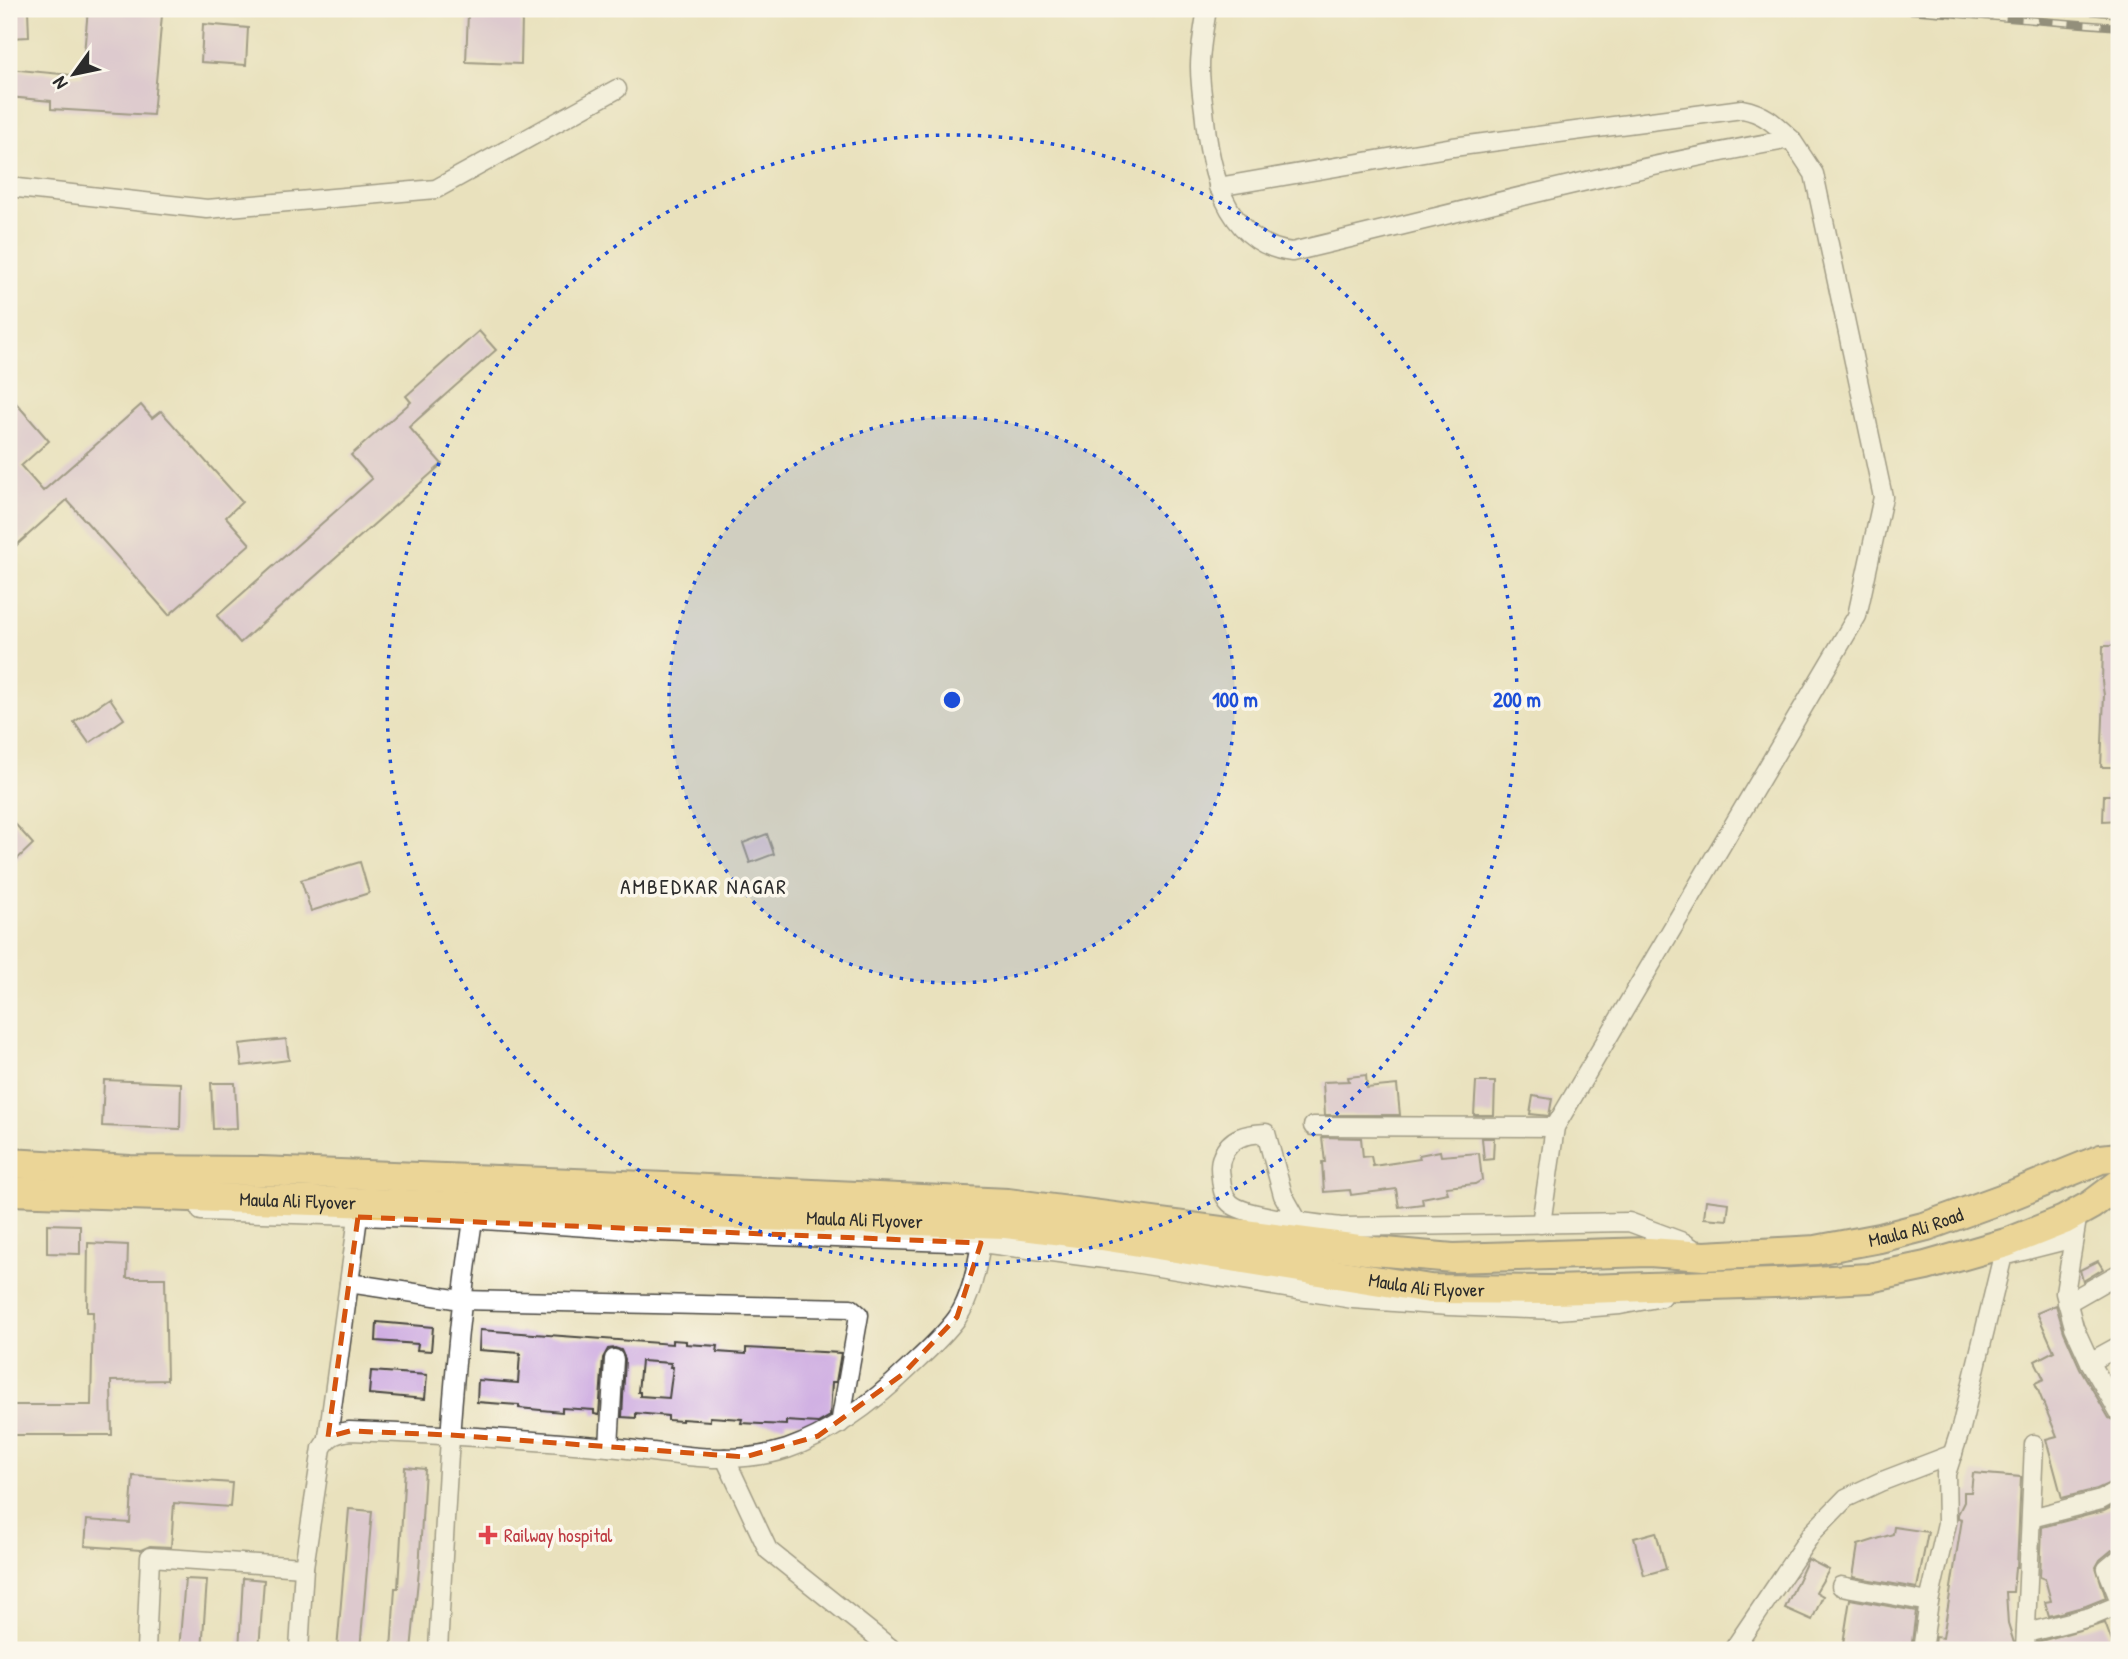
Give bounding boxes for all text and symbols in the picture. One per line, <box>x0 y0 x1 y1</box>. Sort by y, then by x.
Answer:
north arrow <box>38 38 108 108</box>
text: N <box>46 72 73 95</box>
text: 100 m <box>1212 685 1258 714</box>
text: 200 m <box>1493 685 1541 714</box>
centre of rings <box>940 688 964 712</box>
district label: AMBEDKAR NAGAR <box>620 872 788 901</box>
street label: Maula Ali Flyover <box>239 1186 357 1216</box>
street label: Maula Ali Road <box>1866 1201 1967 1253</box>
street label: Maula Ali Flyover <box>806 1204 924 1234</box>
street label: Maula Ali Flyover <box>1367 1266 1486 1302</box>
place label: Railway hospital <box>504 1522 613 1548</box>
marker: Railway hospital <box>478 1525 498 1545</box>

